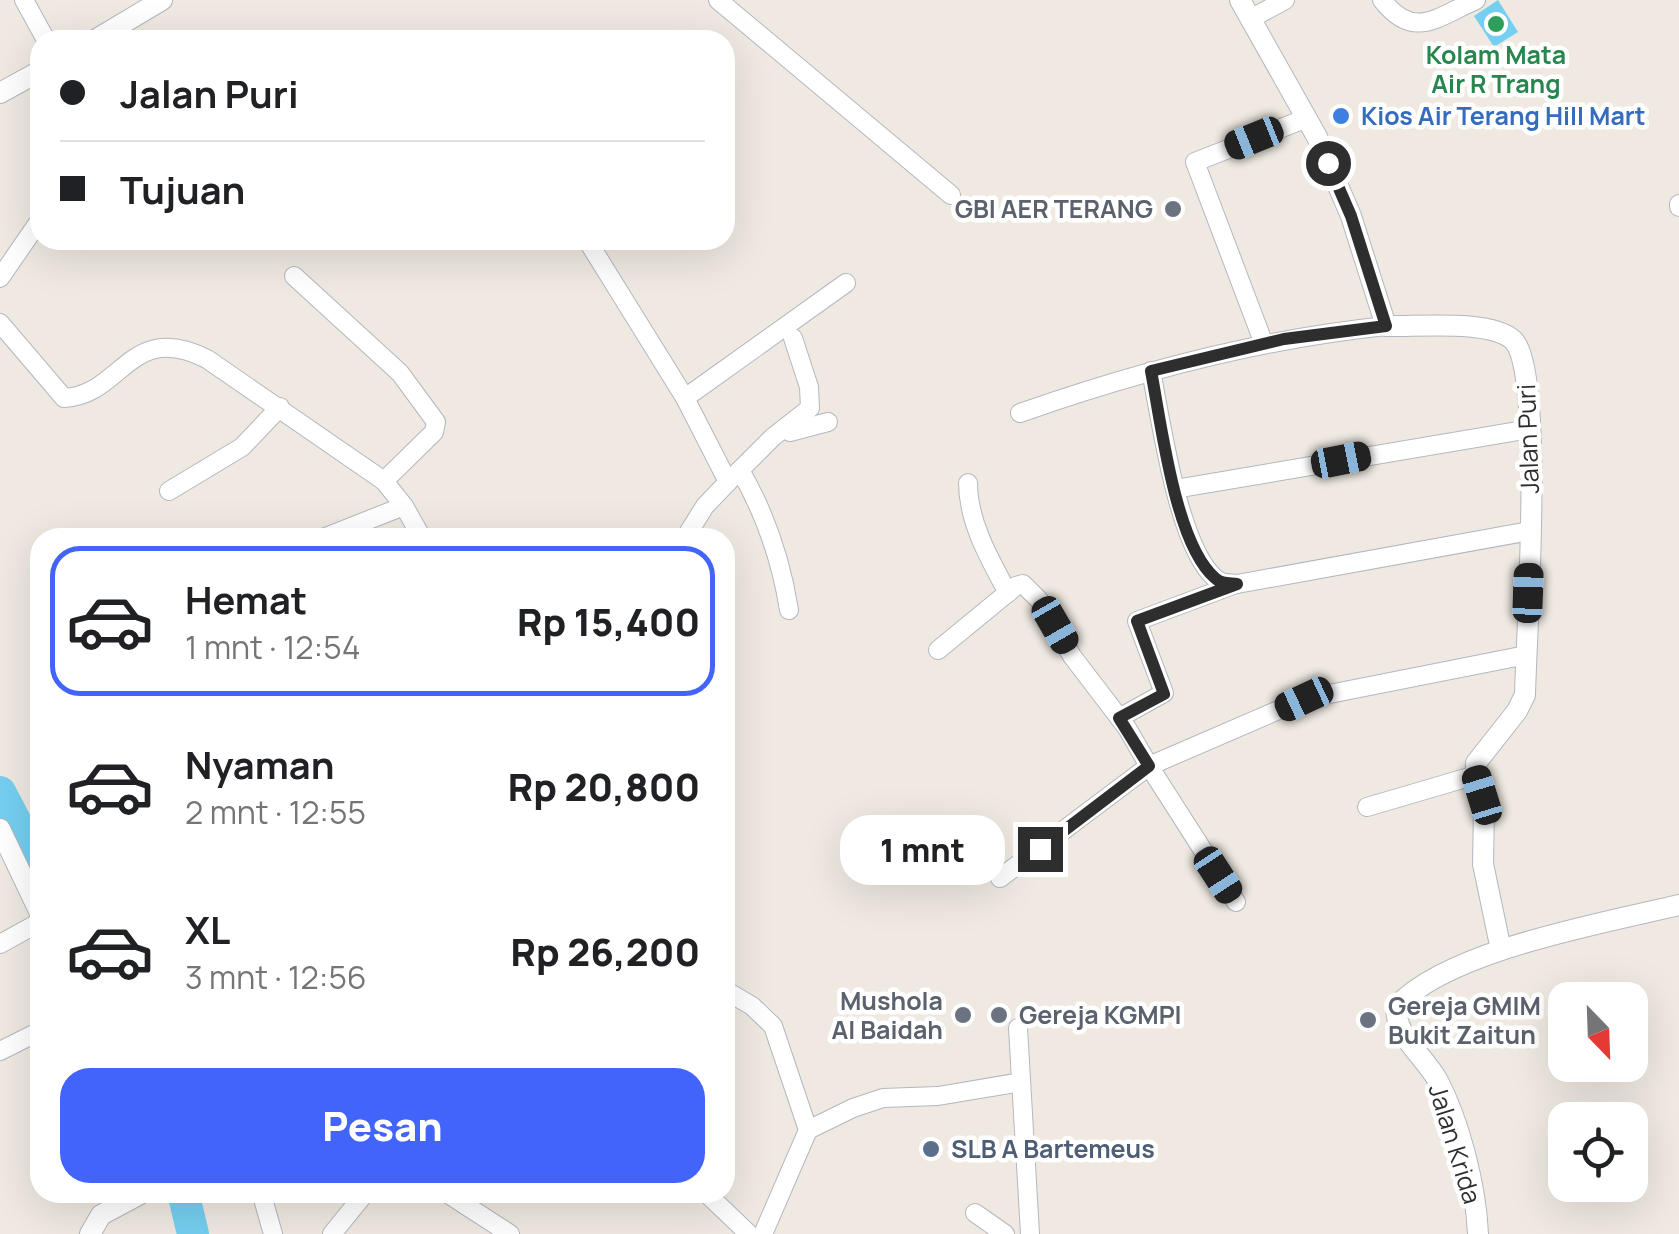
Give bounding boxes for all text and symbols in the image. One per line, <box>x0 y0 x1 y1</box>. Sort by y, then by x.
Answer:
marker: Kolam Mata Air R Trang <box>1485 13 1507 35</box>
place label: Kolam Mata Air R Trang <box>1426 37 1566 101</box>
text: Jalan Puri <box>120 67 299 119</box>
place label: Kios Air Terang Hill Mart <box>1361 98 1646 133</box>
marker: Kios Air Terang Hill Mart <box>1330 105 1352 127</box>
car <box>1221 113 1287 163</box>
route start <box>1306 141 1351 186</box>
text: Tujuan <box>120 163 245 215</box>
place label: GBI AER TERANG <box>955 191 1153 226</box>
marker: GBI AER TERANG <box>1162 198 1184 220</box>
street label: Jalan Puri <box>1508 384 1547 495</box>
car <box>1309 440 1373 480</box>
car <box>1512 562 1544 624</box>
text: Hemat <box>185 573 307 625</box>
icon: car <box>65 576 155 666</box>
car <box>1027 592 1083 658</box>
text: Rp 15,400 <box>517 595 700 647</box>
text: 1 mnt · 12:54 <box>185 625 361 669</box>
car <box>1270 673 1338 725</box>
text: Nyaman <box>185 738 335 790</box>
icon: car <box>65 741 155 831</box>
text: Rp 20,800 <box>508 760 700 812</box>
car <box>1459 762 1505 828</box>
text: 2 mnt · 12:55 <box>185 790 366 834</box>
callout: 1 mnt <box>840 814 1005 884</box>
route end <box>1018 827 1063 872</box>
text: 1 mnt <box>880 828 965 872</box>
car <box>1189 842 1247 908</box>
text: XL <box>185 903 230 955</box>
icon: car <box>65 906 155 996</box>
text: Rp 26,200 <box>510 925 700 977</box>
text: 3 mnt · 12:56 <box>185 955 367 999</box>
north arrow <box>1548 982 1648 1082</box>
map controls <box>1548 982 1648 1202</box>
place label: Mushola Al Baidah <box>832 983 943 1047</box>
place label: Gereja GMIM Bukit Zaitun <box>1388 988 1541 1052</box>
place label: Gereja KGMPI <box>1019 997 1182 1032</box>
marker: Mushola Al Baidah <box>952 1004 974 1026</box>
marker: Gereja KGMPI <box>988 1004 1010 1026</box>
marker: Gereja GMIM Bukit Zaitun <box>1357 1009 1379 1031</box>
button: Pesan <box>60 1068 705 1183</box>
street label: Jalan Krida <box>1421 1080 1490 1208</box>
button: locate <box>1548 1102 1648 1202</box>
place label: SLB A Bartemeus <box>951 1131 1155 1166</box>
marker: SLB A Bartemeus <box>920 1138 942 1160</box>

